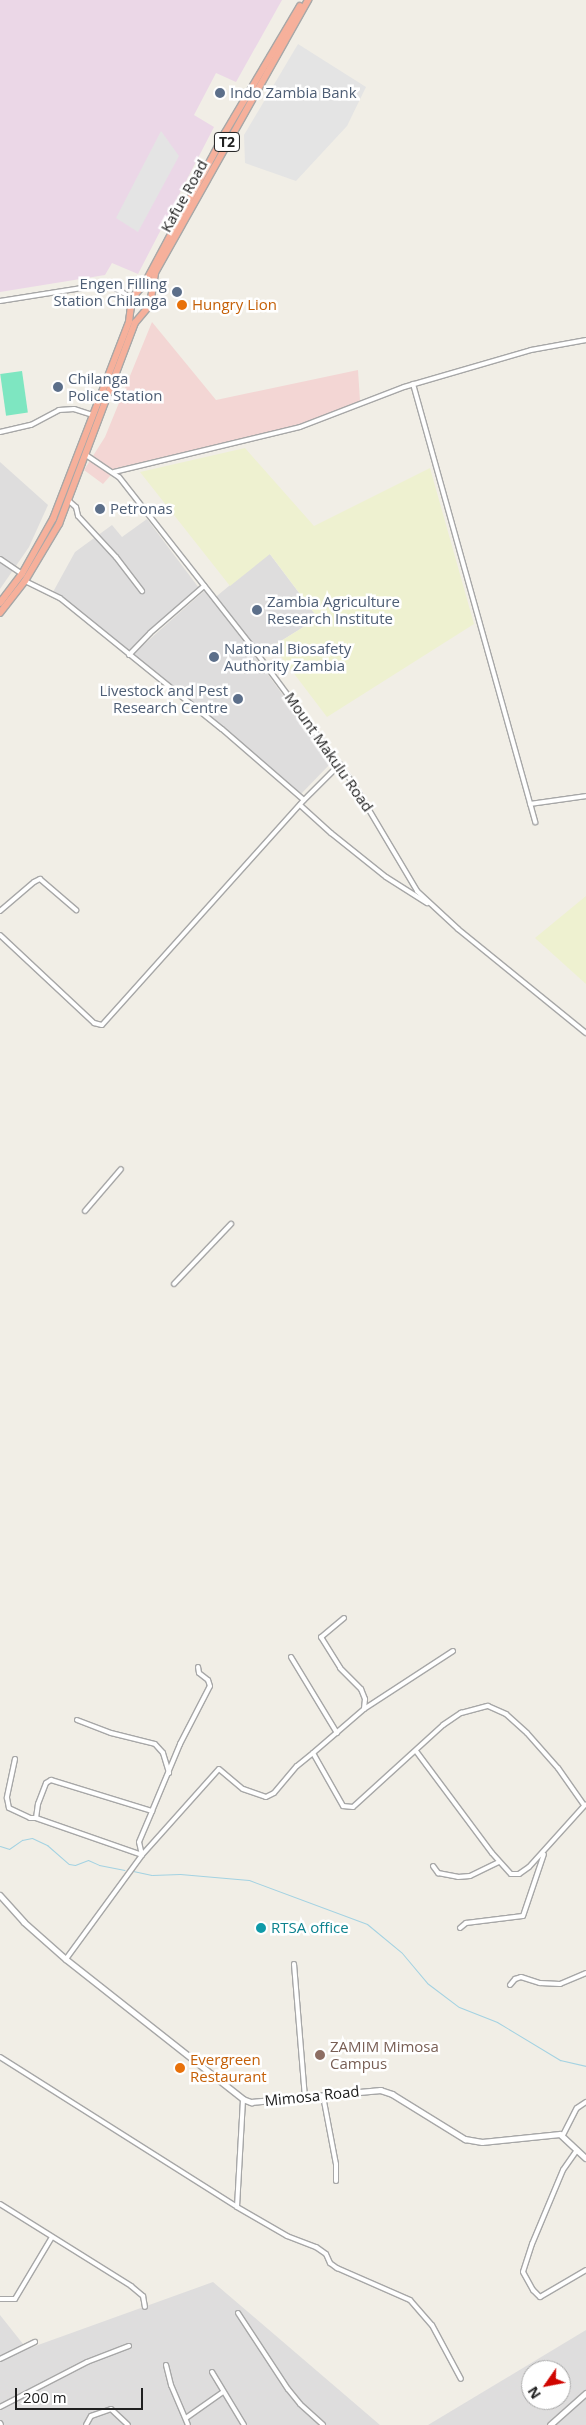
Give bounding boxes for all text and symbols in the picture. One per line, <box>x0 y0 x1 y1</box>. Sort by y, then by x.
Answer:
place label: Indo Zambia Bank <box>230 84 357 102</box>
marker: Indo Zambia Bank <box>214 87 226 99</box>
road number: T2 <box>213 130 241 154</box>
street label: Kafue Road <box>157 157 211 235</box>
place label: Engen Filling Station Chilanga <box>54 274 167 309</box>
marker: Engen Filling Station Chilanga <box>171 286 183 298</box>
place label: Hungry Lion <box>192 296 277 314</box>
marker: Hungry Lion <box>176 299 188 311</box>
place label: Chilanga Police Station <box>68 369 162 404</box>
marker: Chilanga Police Station <box>52 381 64 393</box>
place label: Petronas <box>110 500 173 518</box>
marker: Petronas <box>94 503 106 515</box>
place label: Zambia Agriculture Research Institute <box>267 592 400 627</box>
marker: Zambia Agriculture Research Institute <box>251 604 263 616</box>
place label: National Biosafety Authority Zambia <box>224 639 351 674</box>
marker: National Biosafety Authority Zambia <box>208 651 220 663</box>
place label: Livestock and Pest Research Centre <box>99 681 228 716</box>
street label: Mount Makulu Road <box>281 689 377 815</box>
marker: Livestock and Pest Research Centre <box>232 693 244 705</box>
place label: RTSA office <box>271 1919 349 1937</box>
marker: RTSA office <box>255 1922 267 1934</box>
place label: ZAMIM Mimosa Campus <box>330 2037 439 2072</box>
marker: ZAMIM Mimosa Campus <box>314 2049 326 2061</box>
place label: Evergreen Restaurant <box>190 2050 267 2085</box>
marker: Evergreen Restaurant <box>174 2062 186 2074</box>
street label: Mimosa Road <box>264 2082 360 2110</box>
north arrow <box>521 2360 571 2410</box>
scale bar <box>18 2378 145 2410</box>
text: N <box>523 2383 545 2403</box>
text: 200 m <box>23 2387 67 2407</box>

